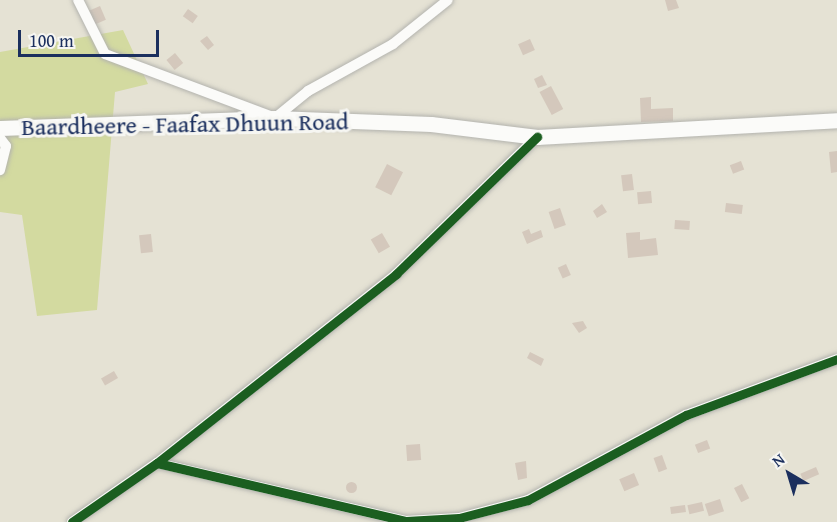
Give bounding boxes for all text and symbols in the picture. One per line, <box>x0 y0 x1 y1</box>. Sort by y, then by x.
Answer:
scale bar <box>21 18 162 56</box>
text: 100 m <box>29 27 74 54</box>
street label: Baardheere - Faafax Dhuun Road <box>21 107 349 141</box>
north arrow <box>759 444 819 504</box>
text: N <box>766 447 790 473</box>

